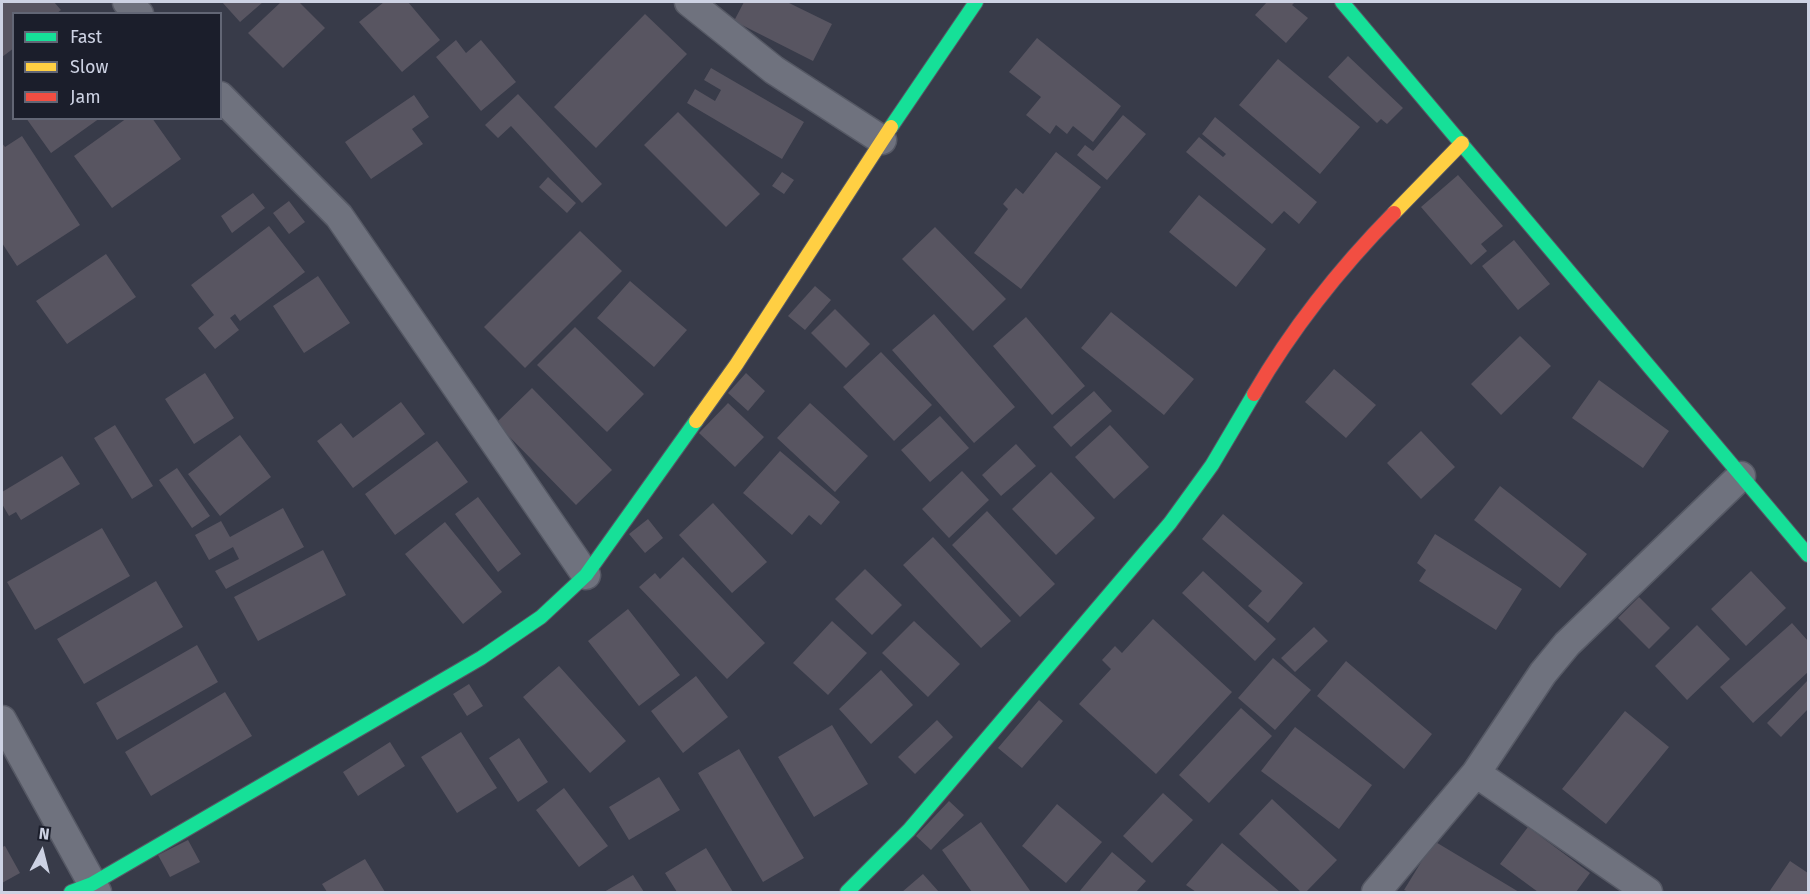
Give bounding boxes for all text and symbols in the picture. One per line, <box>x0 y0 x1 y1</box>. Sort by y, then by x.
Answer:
legend <box>12 12 222 120</box>
text: Fast <box>70 26 102 48</box>
text: Slow <box>70 56 108 78</box>
text: Jam <box>70 86 101 108</box>
north arrow <box>12 822 72 882</box>
text: N <box>38 824 51 844</box>

